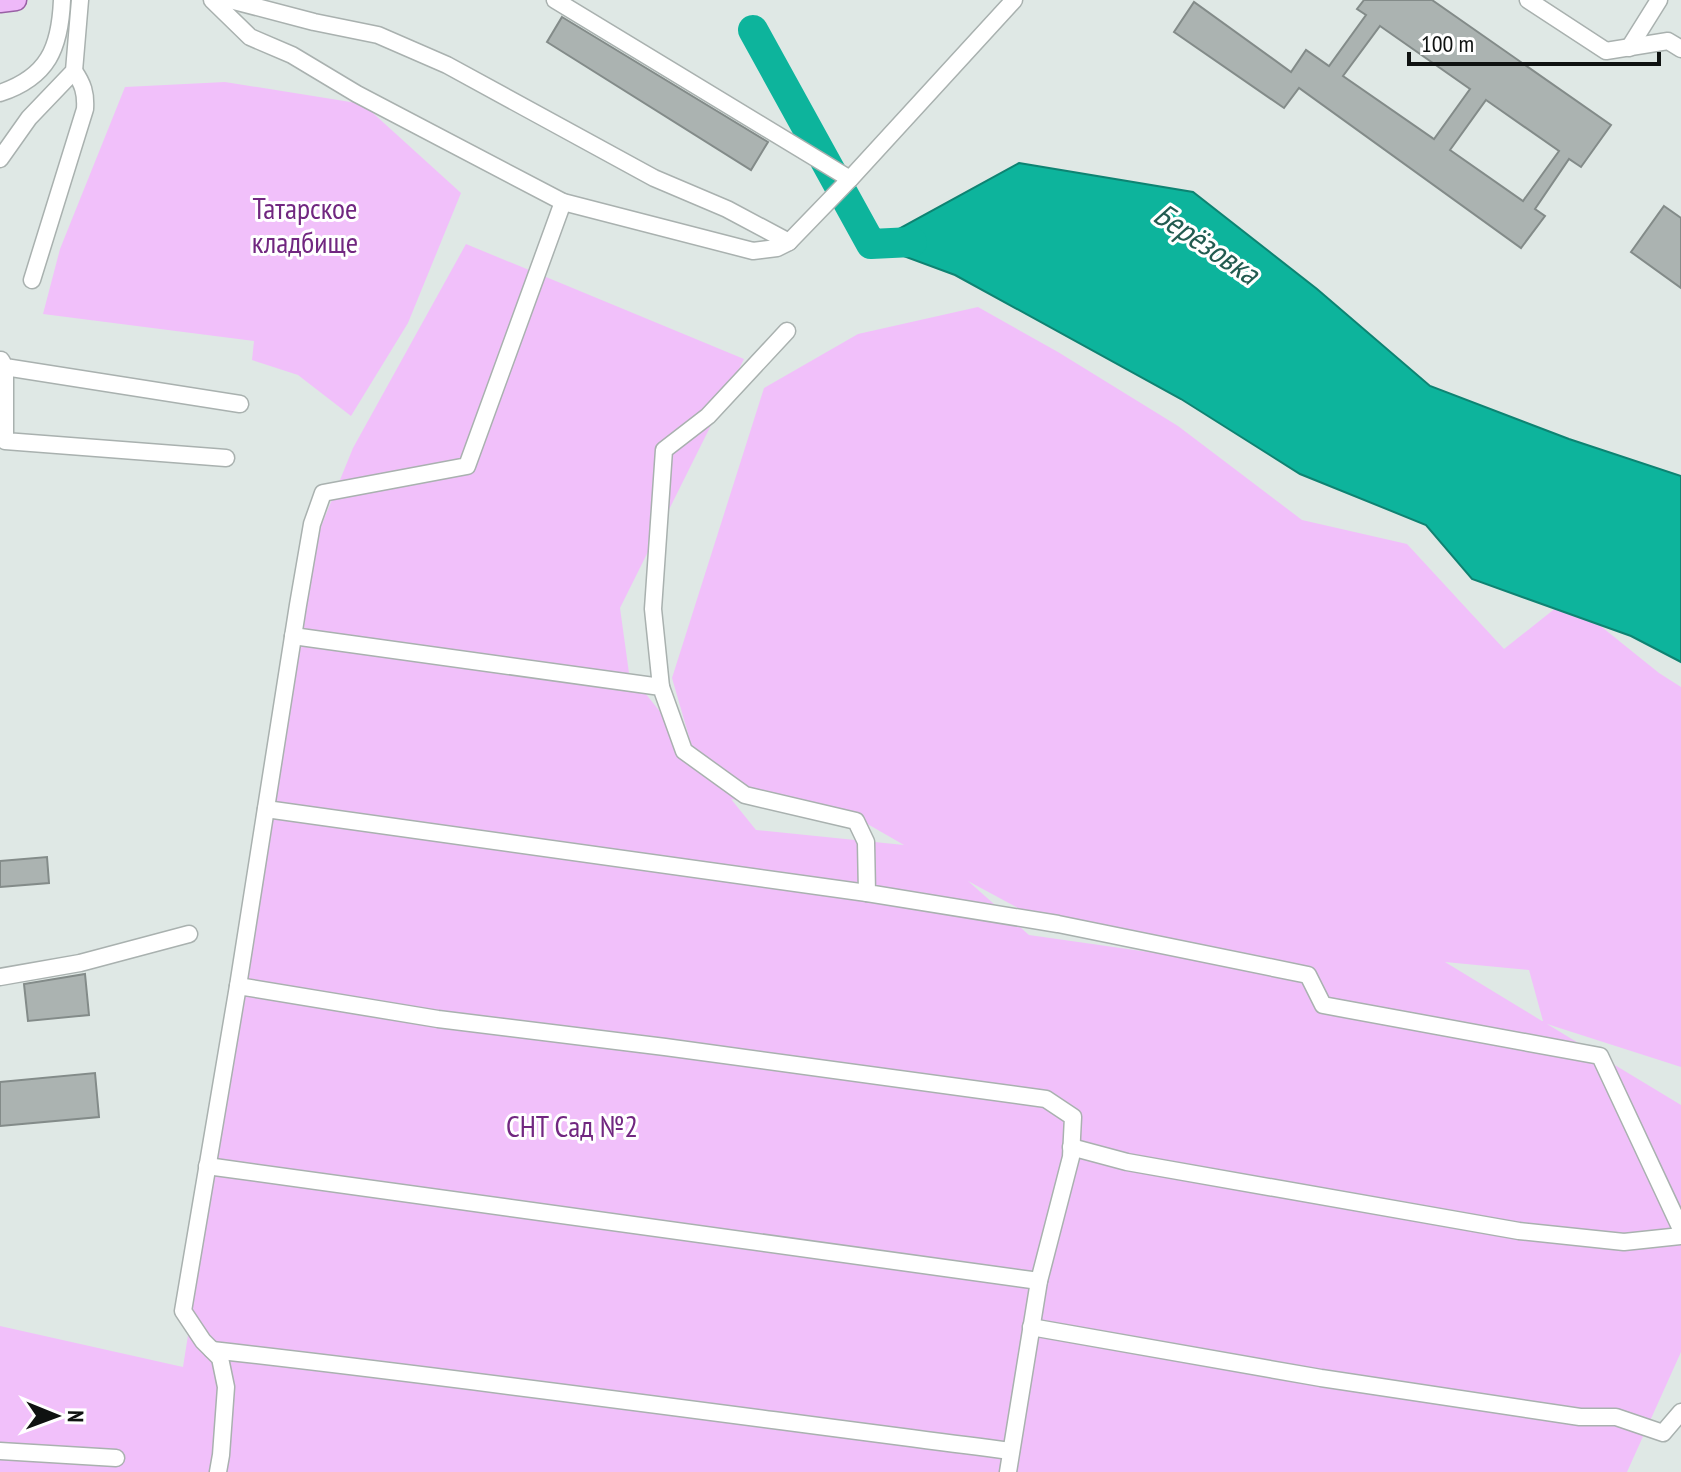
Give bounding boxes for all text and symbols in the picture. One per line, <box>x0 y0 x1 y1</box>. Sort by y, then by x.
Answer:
scale bar <box>1409 16 1659 66</box>
text: 100 m <box>1421 28 1474 59</box>
park label: Татарское кладбище <box>252 188 358 261</box>
water label: Берёзовка <box>1146 193 1269 295</box>
park label: СНТ Сад №2 <box>506 1106 638 1145</box>
north arrow <box>16 1376 96 1456</box>
text: N <box>62 1410 90 1423</box>

